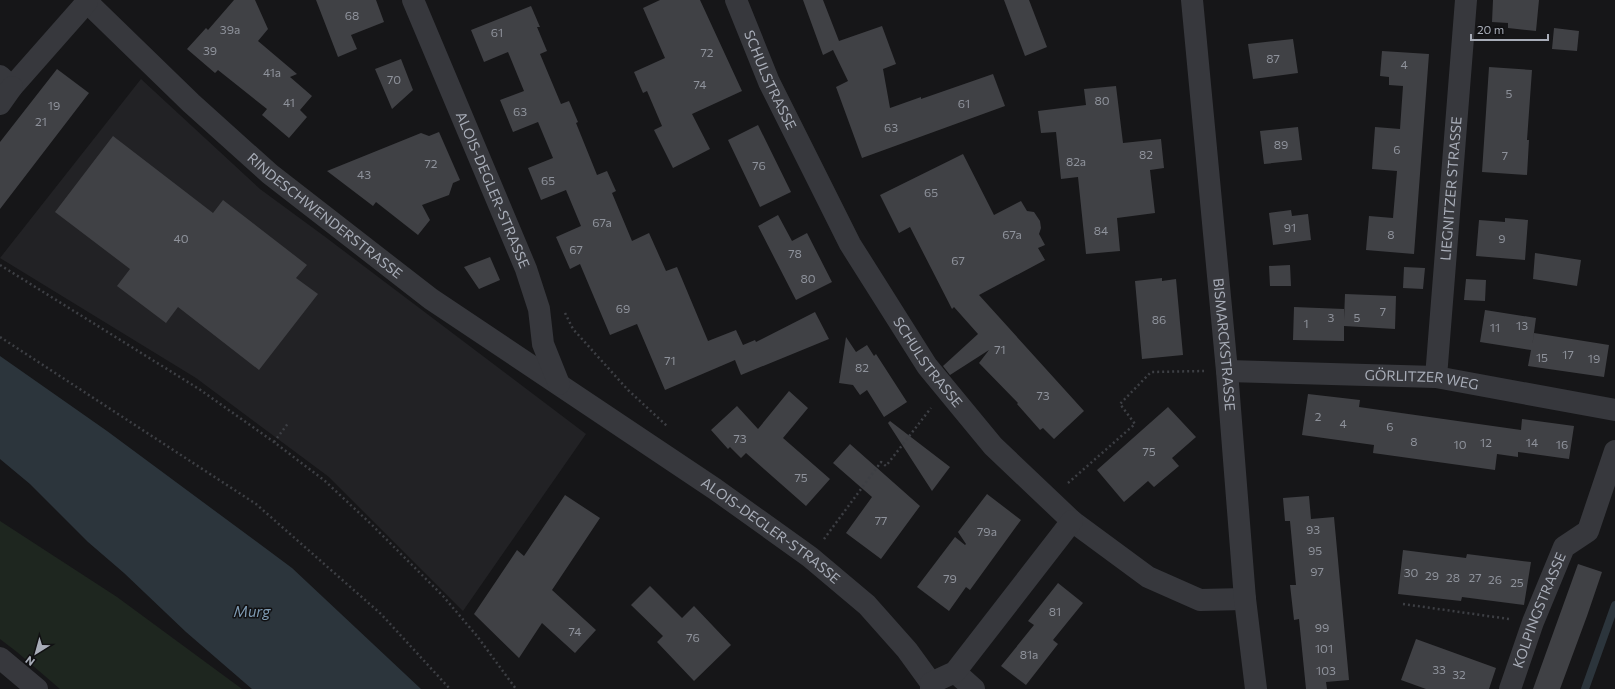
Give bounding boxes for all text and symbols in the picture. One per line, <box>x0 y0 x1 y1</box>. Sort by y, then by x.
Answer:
house number: 68 <box>345 8 359 22</box>
scale bar <box>1471 16 1548 42</box>
house number: 39a <box>220 22 240 36</box>
text: 20 m <box>1477 22 1504 36</box>
house number: 61 <box>491 25 503 39</box>
street label: SCHULSTRASSE <box>741 28 800 132</box>
house number: 39 <box>203 43 217 57</box>
house number: 72 <box>701 45 714 59</box>
house number: 87 <box>1266 51 1280 65</box>
house number: 4 <box>1400 57 1408 71</box>
house number: 41a <box>263 65 281 79</box>
house number: 70 <box>387 72 401 86</box>
house number: 74 <box>694 77 706 91</box>
house number: 5 <box>1506 86 1513 100</box>
house number: 80 <box>1094 93 1110 107</box>
house number: 41 <box>283 95 295 109</box>
house number: 61 <box>958 96 970 110</box>
house number: 19 <box>48 98 60 112</box>
house number: 63 <box>513 104 527 118</box>
street label: ALOIS-DEGLER-STRASSE <box>453 109 534 271</box>
house number: 21 <box>35 114 47 128</box>
street label: LIEGNITZER STRASSE <box>1436 116 1465 261</box>
house number: 63 <box>884 120 898 134</box>
house number: 89 <box>1274 137 1288 151</box>
house number: 6 <box>1393 142 1401 156</box>
house number: 82 <box>1139 147 1153 161</box>
house number: 7 <box>1502 148 1508 162</box>
street label: RINDESCHWENDERSTRASSE <box>244 149 406 282</box>
house number: 82a <box>1066 154 1086 168</box>
house number: 72 <box>425 156 438 170</box>
house number: 76 <box>752 158 766 172</box>
house number: 43 <box>357 167 371 181</box>
house number: 65 <box>541 173 555 187</box>
house number: 65 <box>924 185 938 199</box>
house number: 67a <box>592 215 612 229</box>
house number: 91 <box>1284 220 1296 234</box>
house number: 84 <box>1094 223 1108 237</box>
house number: 67a <box>1002 227 1022 241</box>
house number: 8 <box>1387 227 1395 241</box>
house number: 40 <box>173 231 189 245</box>
house number: 9 <box>1498 231 1506 245</box>
house number: 67 <box>569 242 583 256</box>
house number: 78 <box>788 246 802 260</box>
house number: 67 <box>951 253 965 267</box>
house number: 80 <box>800 271 816 285</box>
street label: BISMARCKSTRASSE <box>1210 277 1239 411</box>
house number: 69 <box>616 301 630 315</box>
house number: 7 <box>1380 304 1386 318</box>
house number: 3 <box>1328 310 1335 324</box>
house number: 5 <box>1354 310 1361 324</box>
house number: 86 <box>1152 312 1166 326</box>
street label: SCHULSTRASSE <box>890 313 966 410</box>
house number: 1 <box>1303 316 1309 330</box>
house number: 13 <box>1516 318 1528 332</box>
house number: 11 <box>1490 320 1500 334</box>
house number: 71 <box>994 342 1006 356</box>
house number: 17 <box>1562 347 1574 361</box>
house number: 15 <box>1536 350 1548 364</box>
house number: 19 <box>1588 351 1600 365</box>
house number: 71 <box>664 353 676 367</box>
house number: 82 <box>855 360 869 374</box>
street label: GÖRLITZER WEG <box>1364 366 1480 393</box>
house number: 73 <box>1036 388 1050 402</box>
house number: 2 <box>1315 409 1322 423</box>
house number: 4 <box>1339 416 1347 430</box>
house number: 6 <box>1386 419 1394 433</box>
house number: 73 <box>733 431 747 445</box>
house number: 8 <box>1410 434 1418 448</box>
house number: 12 <box>1480 435 1492 449</box>
house number: 14 <box>1526 435 1538 449</box>
house number: 10 <box>1454 437 1467 451</box>
house number: 16 <box>1556 437 1568 451</box>
house number: 75 <box>1142 444 1156 458</box>
house number: 75 <box>794 470 808 484</box>
street label: ALOIS-DEGLER-STRASSE <box>698 473 844 587</box>
house number: 77 <box>875 513 887 527</box>
house number: 93 <box>1306 522 1320 536</box>
house number: 79a <box>977 524 997 538</box>
house number: 95 <box>1308 543 1322 557</box>
street label: KOLPINGSTRASSE <box>1509 550 1569 670</box>
house number: 97 <box>1310 564 1324 578</box>
house number: 30 <box>1404 565 1419 579</box>
house number: 29 <box>1425 568 1439 582</box>
house number: 28 <box>1446 570 1460 584</box>
house number: 27 <box>1469 570 1481 584</box>
house number: 79 <box>943 571 957 585</box>
house number: 26 <box>1488 572 1502 586</box>
house number: 25 <box>1510 575 1524 589</box>
water label: Murg <box>234 602 271 620</box>
house number: 81 <box>1049 604 1061 618</box>
house number: 99 <box>1315 620 1329 634</box>
house number: 74 <box>569 624 581 638</box>
house number: 76 <box>686 630 700 644</box>
north arrow <box>16 633 56 673</box>
house number: 101 <box>1315 641 1333 655</box>
house number: 81a <box>1020 647 1038 661</box>
text: N <box>22 654 37 669</box>
house number: 33 <box>1432 662 1446 676</box>
house number: 103 <box>1316 663 1336 677</box>
house number: 32 <box>1452 667 1466 681</box>

